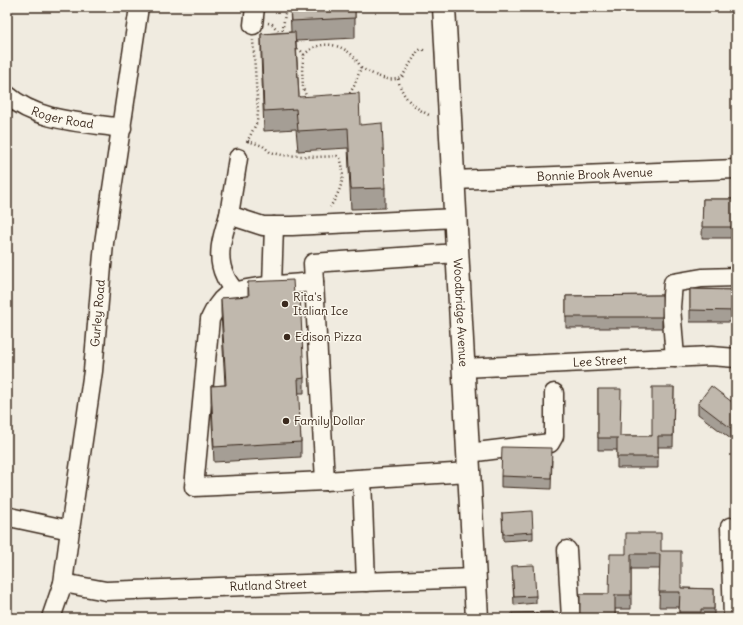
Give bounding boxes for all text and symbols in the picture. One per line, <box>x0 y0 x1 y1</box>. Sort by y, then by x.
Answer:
street label: Roger Road <box>29 103 94 131</box>
street label: Bonnie Brook Avenue <box>537 164 653 184</box>
street label: Woodbridge Avenue <box>451 258 471 367</box>
street label: Gurley Road <box>87 279 108 348</box>
place label: Rita's Italian Ice <box>293 289 348 318</box>
marker: Rita's Italian Ice <box>280 299 290 309</box>
place label: Edison Pizza <box>295 329 362 344</box>
marker: Edison Pizza <box>282 332 292 342</box>
street label: Lee Street <box>572 352 627 370</box>
place label: Family Dollar <box>294 413 365 428</box>
marker: Family Dollar <box>281 416 291 426</box>
street label: Rutland Street <box>229 576 307 594</box>

